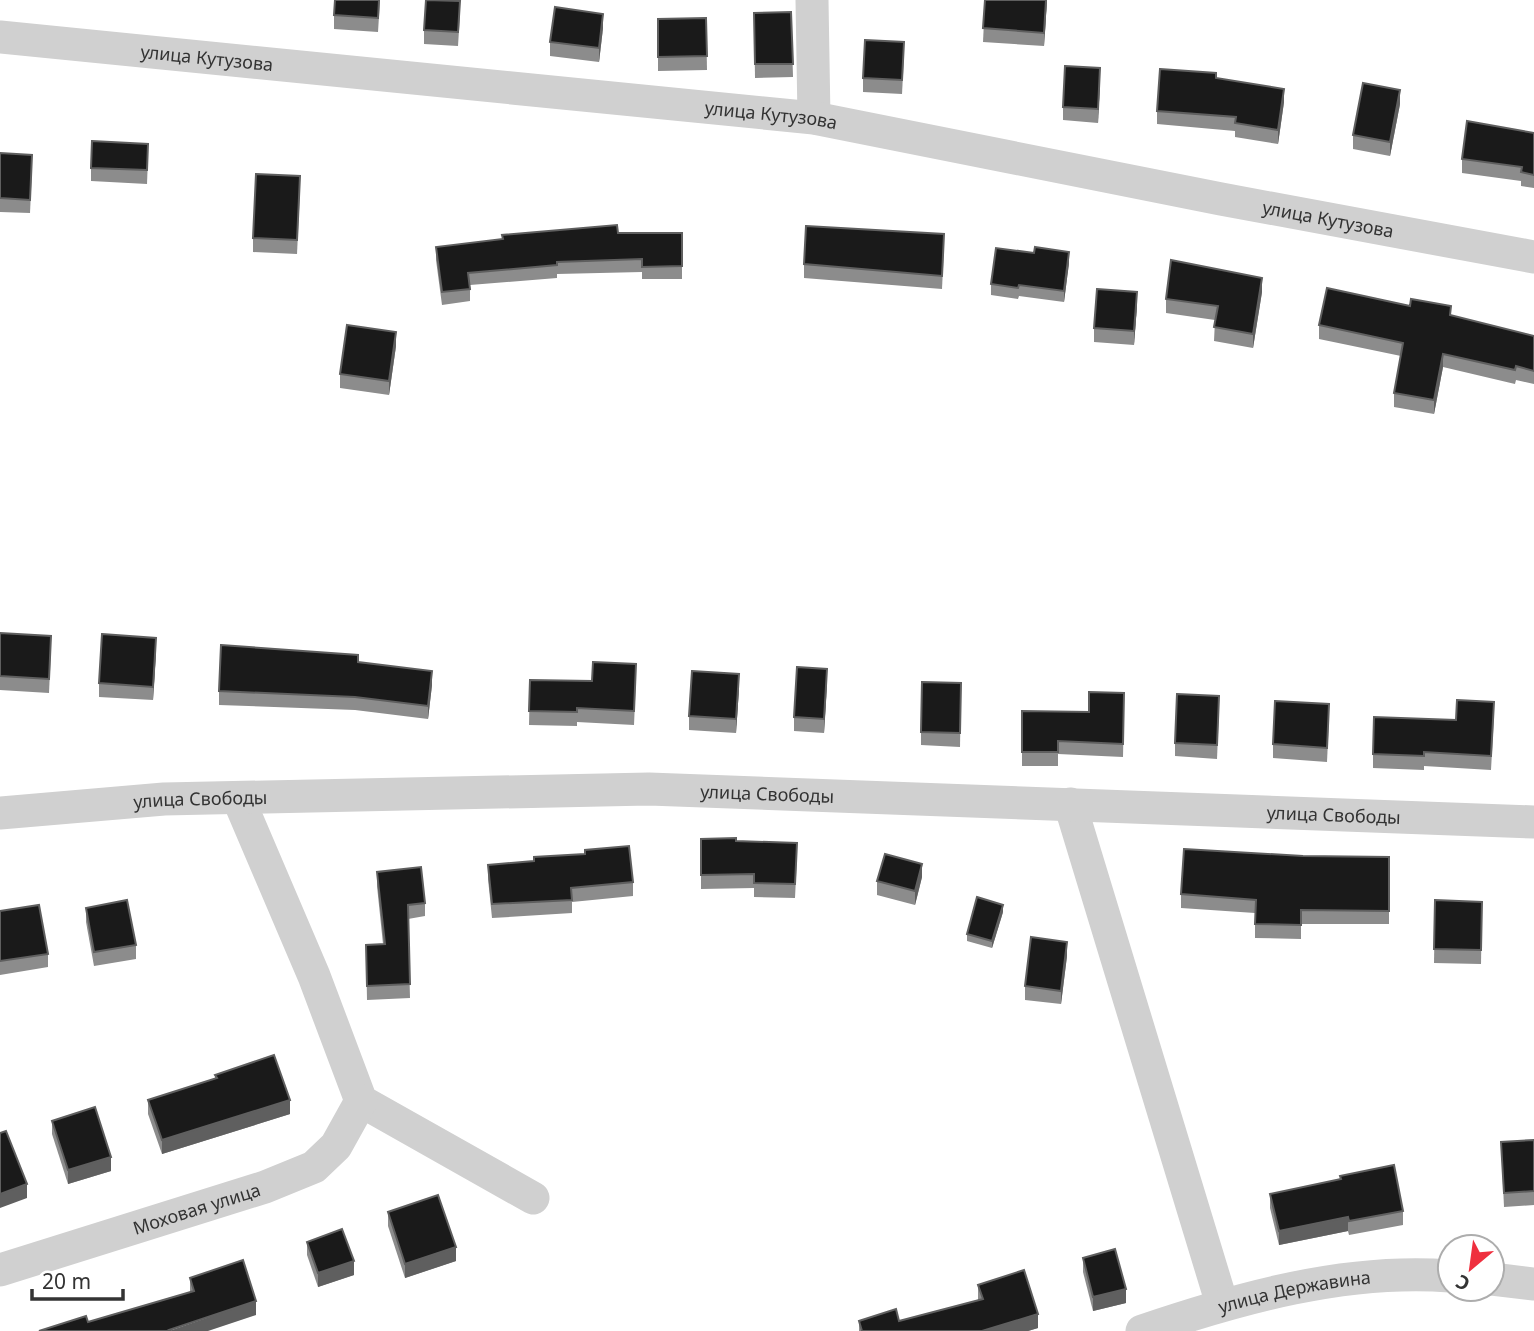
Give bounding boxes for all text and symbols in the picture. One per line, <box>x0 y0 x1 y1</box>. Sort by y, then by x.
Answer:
street label: улица Кутузова <box>139 39 274 76</box>
street label: улица Кутузова <box>704 95 839 134</box>
street label: улица Кутузова <box>1260 195 1396 243</box>
street label: улица Свободы <box>700 779 835 808</box>
street label: улица Свободы <box>132 785 268 814</box>
street label: улица Свободы <box>1266 800 1401 829</box>
street label: Моховая улица <box>130 1177 263 1240</box>
north arrow <box>1436 1233 1506 1303</box>
scale bar <box>32 1258 122 1302</box>
street label: улица Державина <box>1215 1265 1372 1318</box>
text: 20 m <box>42 1267 91 1295</box>
text: С <box>1451 1269 1474 1297</box>

